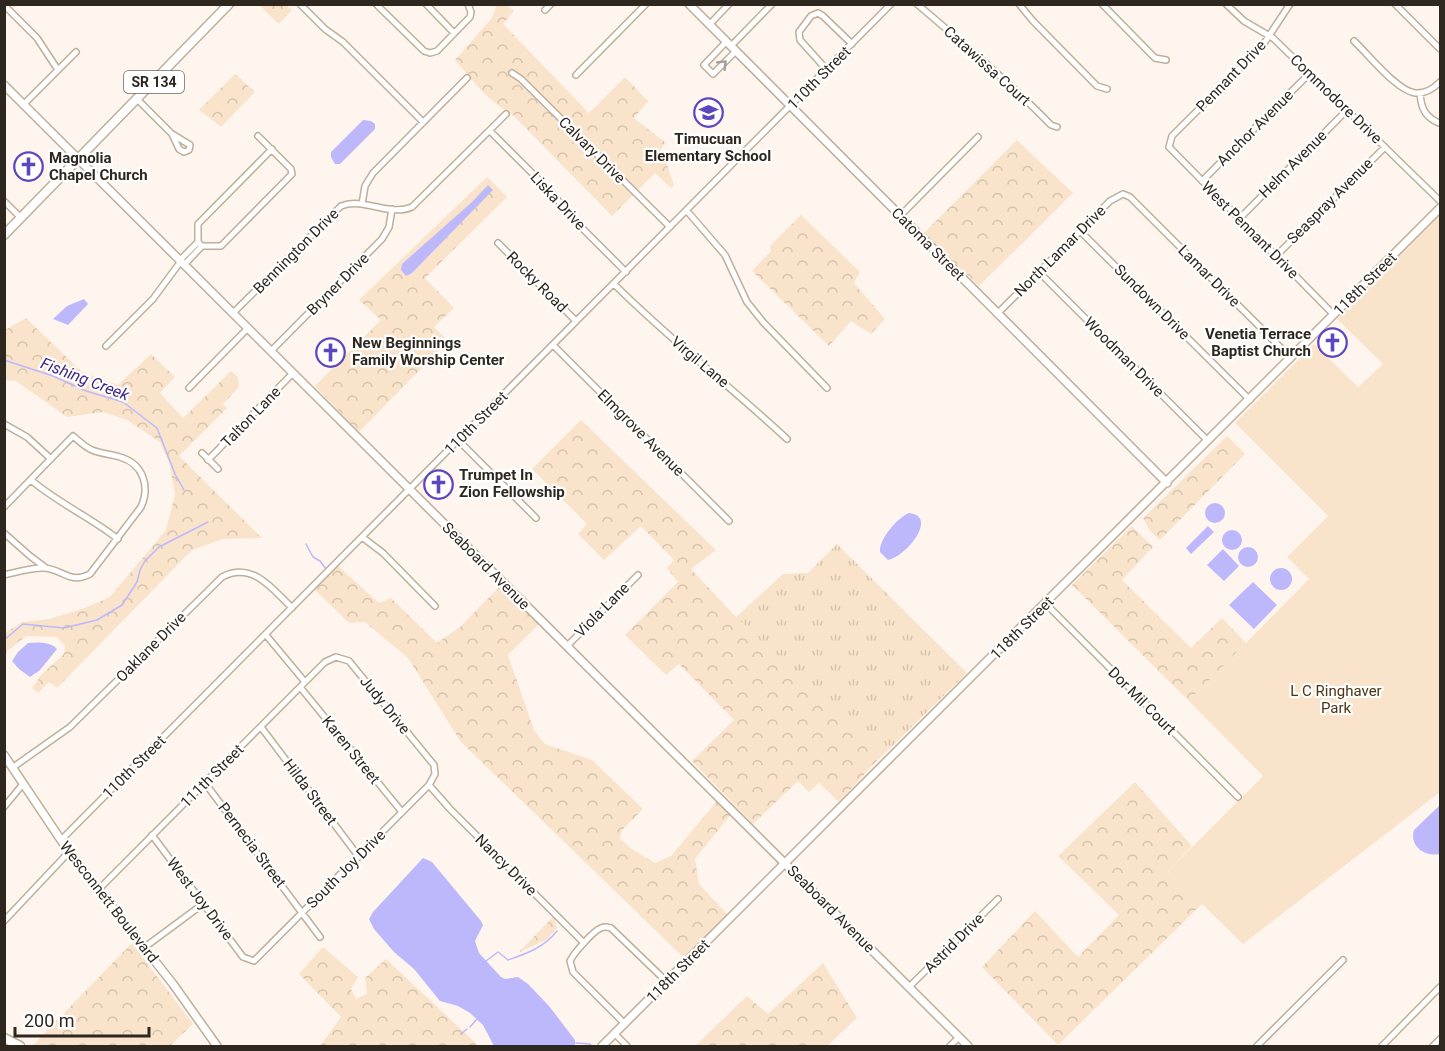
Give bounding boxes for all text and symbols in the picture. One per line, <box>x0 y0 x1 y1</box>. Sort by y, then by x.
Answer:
street label: Catawissa Court <box>940 22 1034 110</box>
street label: Pennant Drive <box>1192 36 1270 116</box>
street label: 110th Street <box>784 43 854 113</box>
street label: Commodore Drive <box>1286 51 1386 147</box>
one-way arrow <box>716 60 727 70</box>
road number: SR 134 <box>124 71 184 93</box>
street label: Anchor Avenue <box>1213 86 1297 170</box>
school or university icon: Timucuan Elementary School <box>692 96 724 128</box>
street label: Calvary Drive <box>555 113 629 187</box>
street label: Helm Avenue <box>1255 126 1331 202</box>
place label: Timucuan Elementary School <box>645 130 771 165</box>
place label: Magnolia Chapel Church <box>49 149 148 184</box>
church icon: Magnolia Chapel Church <box>12 151 44 183</box>
street label: Seaspray Avenue <box>1283 154 1377 248</box>
street label: Liska Drive <box>527 168 589 234</box>
street label: West Pennant Drive <box>1198 178 1302 282</box>
street label: North Lamar Drive <box>1011 202 1109 300</box>
street label: Catoma Street <box>888 204 968 284</box>
street label: Bennington Drive <box>250 205 342 297</box>
street label: Lamar Drive <box>1174 241 1244 311</box>
street label: Rocky Road <box>503 248 571 316</box>
street label: Bryner Drive <box>303 249 373 319</box>
street label: 118th Street <box>1330 249 1400 319</box>
street label: Sundown Drive <box>1110 260 1194 344</box>
street label: Woodman Drive <box>1080 313 1168 401</box>
place label: Venetia Terrace Baptist Church <box>1205 325 1311 360</box>
church icon: Venetia Terrace Baptist Church <box>1316 327 1348 359</box>
street label: Virgil Lane <box>667 333 733 391</box>
place label: New Beginnings Family Worship Center <box>352 334 505 369</box>
church icon: New Beginnings Family Worship Center <box>315 336 347 368</box>
water label: Fishing Creek <box>38 353 133 405</box>
street label: Talton Lane <box>218 383 284 451</box>
street label: Elmgrove Avenue <box>594 386 688 480</box>
street label: 110th Street <box>441 388 511 458</box>
place label: Trumpet In Zion Fellowship <box>459 466 565 501</box>
church icon: Trumpet In Zion Fellowship <box>422 468 454 500</box>
street label: Seaboard Avenue <box>439 519 534 614</box>
street label: Viola Lane <box>571 579 633 641</box>
street label: 118th Street <box>987 593 1057 663</box>
street label: Oaklane Drive <box>112 608 190 686</box>
street label: Dor Mil Court <box>1104 663 1180 739</box>
street label: Judy Drive <box>356 672 414 738</box>
park label: L C Ringhaver Park <box>1290 682 1382 717</box>
street label: Karen Street <box>318 712 384 788</box>
street label: 110th Street <box>99 732 169 802</box>
street label: 111th Street <box>177 741 247 811</box>
street label: Hilda Street <box>279 755 341 829</box>
street label: Pernecia Street <box>214 799 290 891</box>
street label: South Joy Drive <box>303 826 389 912</box>
street label: Nancy Drive <box>472 831 541 900</box>
street label: Wesconnett Boulevard <box>56 837 162 967</box>
street label: West Joy Drive <box>163 854 237 944</box>
street label: Seaboard Avenue <box>784 862 879 957</box>
street label: Astrid Drive <box>920 909 988 977</box>
street label: 118th Street <box>643 936 713 1006</box>
scale bar <box>15 1000 148 1038</box>
text: 200 m <box>24 1010 75 1031</box>

